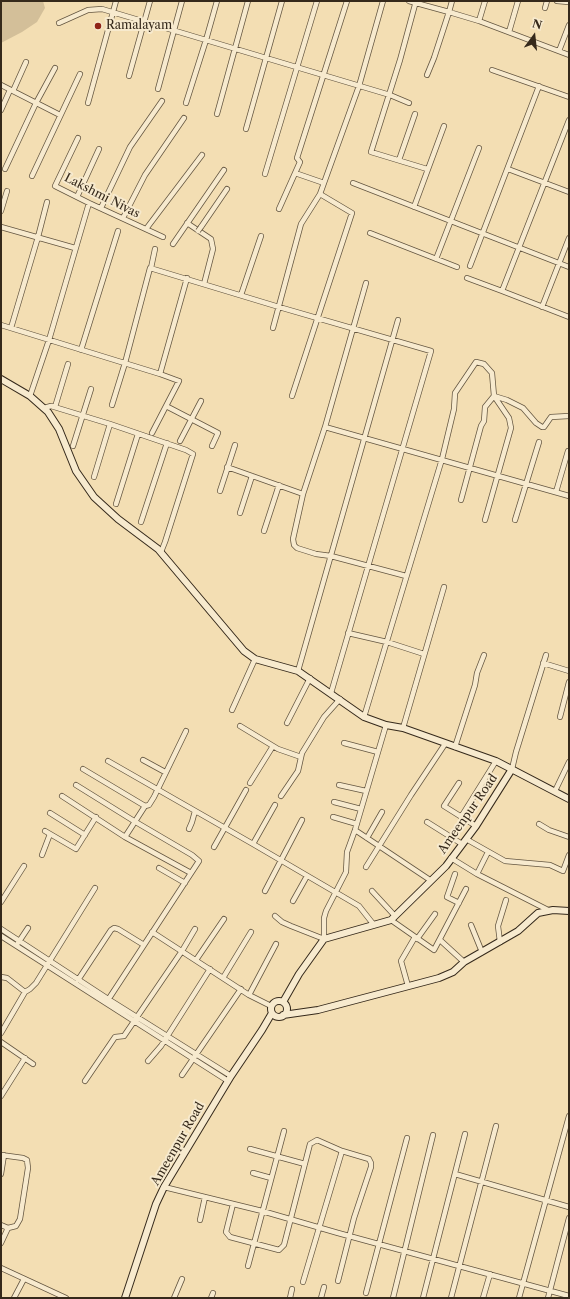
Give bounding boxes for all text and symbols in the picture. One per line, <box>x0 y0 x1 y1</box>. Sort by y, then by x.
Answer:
north arrow <box>514 16 554 56</box>
text: N <box>531 16 544 32</box>
place label: Ramalayam <box>106 19 172 33</box>
marker: Ramalayam <box>93 21 103 31</box>
street label: Lakshmi Nivas <box>62 171 142 221</box>
street label: Ameenpur Road <box>435 771 501 857</box>
street label: Ameenpur Road <box>148 1100 208 1188</box>

